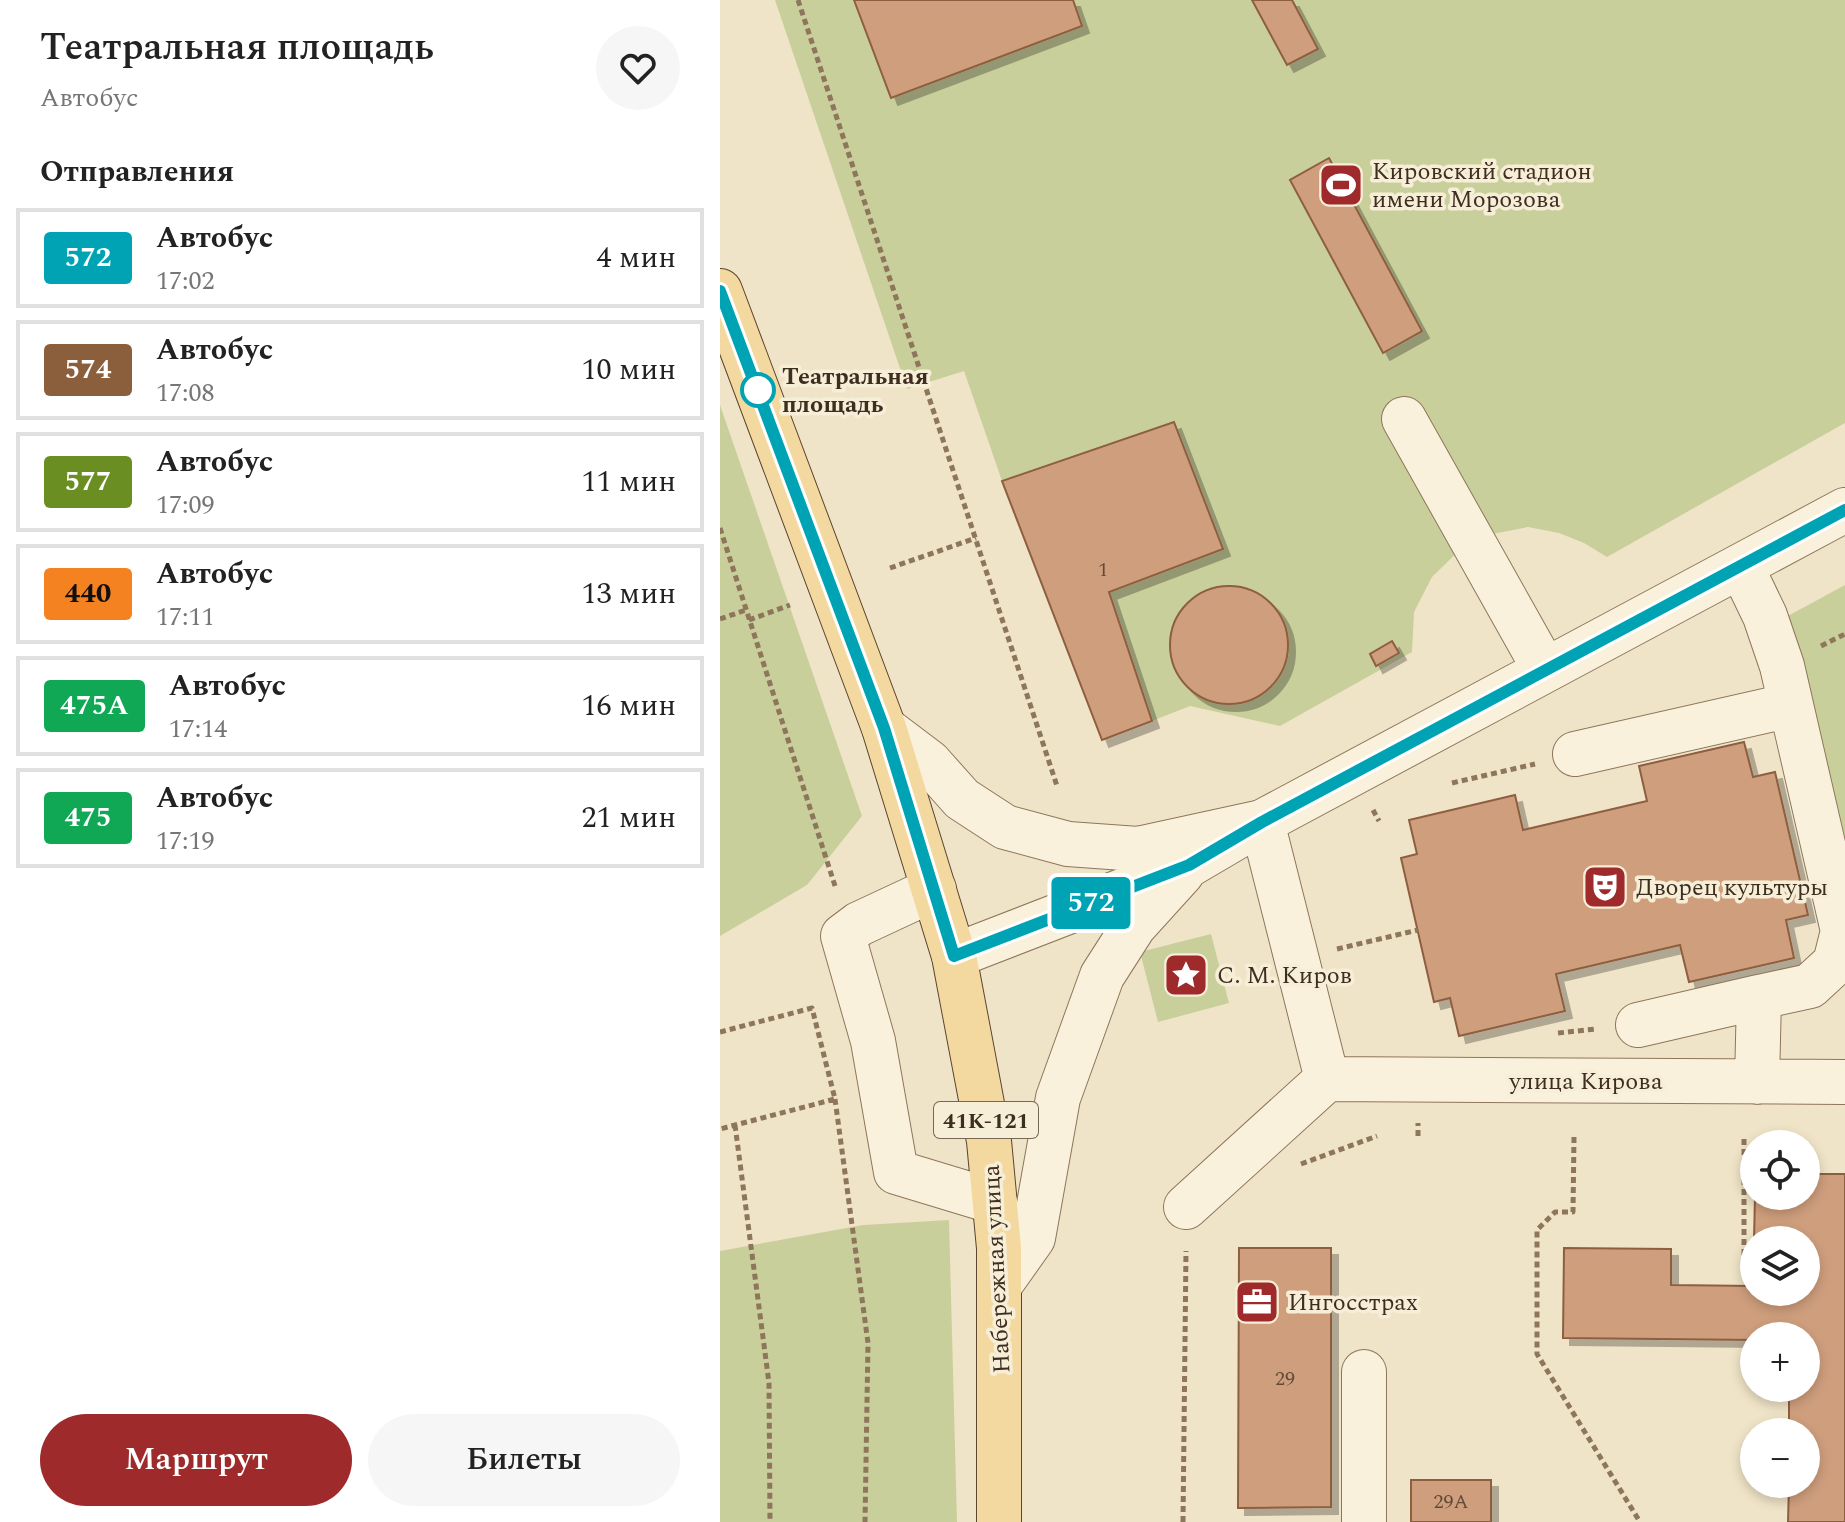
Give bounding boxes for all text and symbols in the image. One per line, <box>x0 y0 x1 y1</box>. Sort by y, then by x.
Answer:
text: Театральная площадь <box>40 19 434 77</box>
button: heart <box>596 26 680 110</box>
text: Автобус <box>40 78 138 118</box>
text: Отправления <box>40 149 234 195</box>
place label: Кировский стадион имени Морозова <box>1372 154 1592 218</box>
sports icon: Кировский стадион имени Морозова <box>1317 161 1365 209</box>
text: Автобус <box>156 215 273 261</box>
text: 4 мин <box>597 235 676 281</box>
text: 572 <box>64 236 112 279</box>
text: 17:02 <box>156 261 215 301</box>
text: Автобус <box>156 327 273 373</box>
text: 10 мин <box>582 347 676 393</box>
text: 574 <box>64 348 112 391</box>
place label: Театральная площадь <box>782 359 929 423</box>
text: 17:08 <box>156 373 215 413</box>
marker: Театральная площадь <box>741 373 775 407</box>
text: Автобус <box>156 439 273 485</box>
text: 11 мин <box>582 459 676 505</box>
text: 577 <box>64 460 112 503</box>
text: 17:09 <box>156 485 215 525</box>
text: Автобус <box>156 551 273 597</box>
house number: 1 <box>1098 555 1108 585</box>
text: 13 мин <box>582 571 676 617</box>
text: 440 <box>64 572 112 615</box>
text: 17:11 <box>156 597 215 637</box>
text: Автобус <box>169 663 286 709</box>
text: 16 мин <box>582 683 676 729</box>
text: 475А <box>60 684 129 727</box>
text: 17:14 <box>169 709 227 749</box>
text: Автобус <box>156 775 273 821</box>
text: 21 мин <box>582 795 676 841</box>
text: 475 <box>64 796 112 839</box>
text: 17:19 <box>156 821 215 861</box>
theatre icon: Дворец культуры <box>1581 863 1629 911</box>
place label: Дворец культуры <box>1636 870 1828 906</box>
line badge: 572 <box>1045 877 1137 929</box>
text: 572 <box>1067 881 1115 924</box>
place icon: С. М. Киров <box>1162 951 1210 999</box>
place label: С. М. Киров <box>1217 958 1352 994</box>
street label: улица Кирова <box>1508 1064 1663 1100</box>
road number: 41К-121 <box>934 1102 1038 1138</box>
map controls <box>1740 1130 1820 1498</box>
button: locate <box>1740 1130 1820 1210</box>
street label: Набережная улица <box>974 1163 1020 1374</box>
button: layers <box>1740 1226 1820 1306</box>
office icon: Ингосстрах <box>1233 1278 1281 1326</box>
place label: Ингосстрах <box>1288 1285 1418 1321</box>
button: + <box>1740 1322 1820 1402</box>
house number: 29 <box>1275 1364 1295 1394</box>
button: Маршрут <box>40 1414 352 1506</box>
button: Билеты <box>368 1414 680 1506</box>
button: − <box>1740 1418 1820 1498</box>
house number: 29А <box>1434 1487 1469 1517</box>

